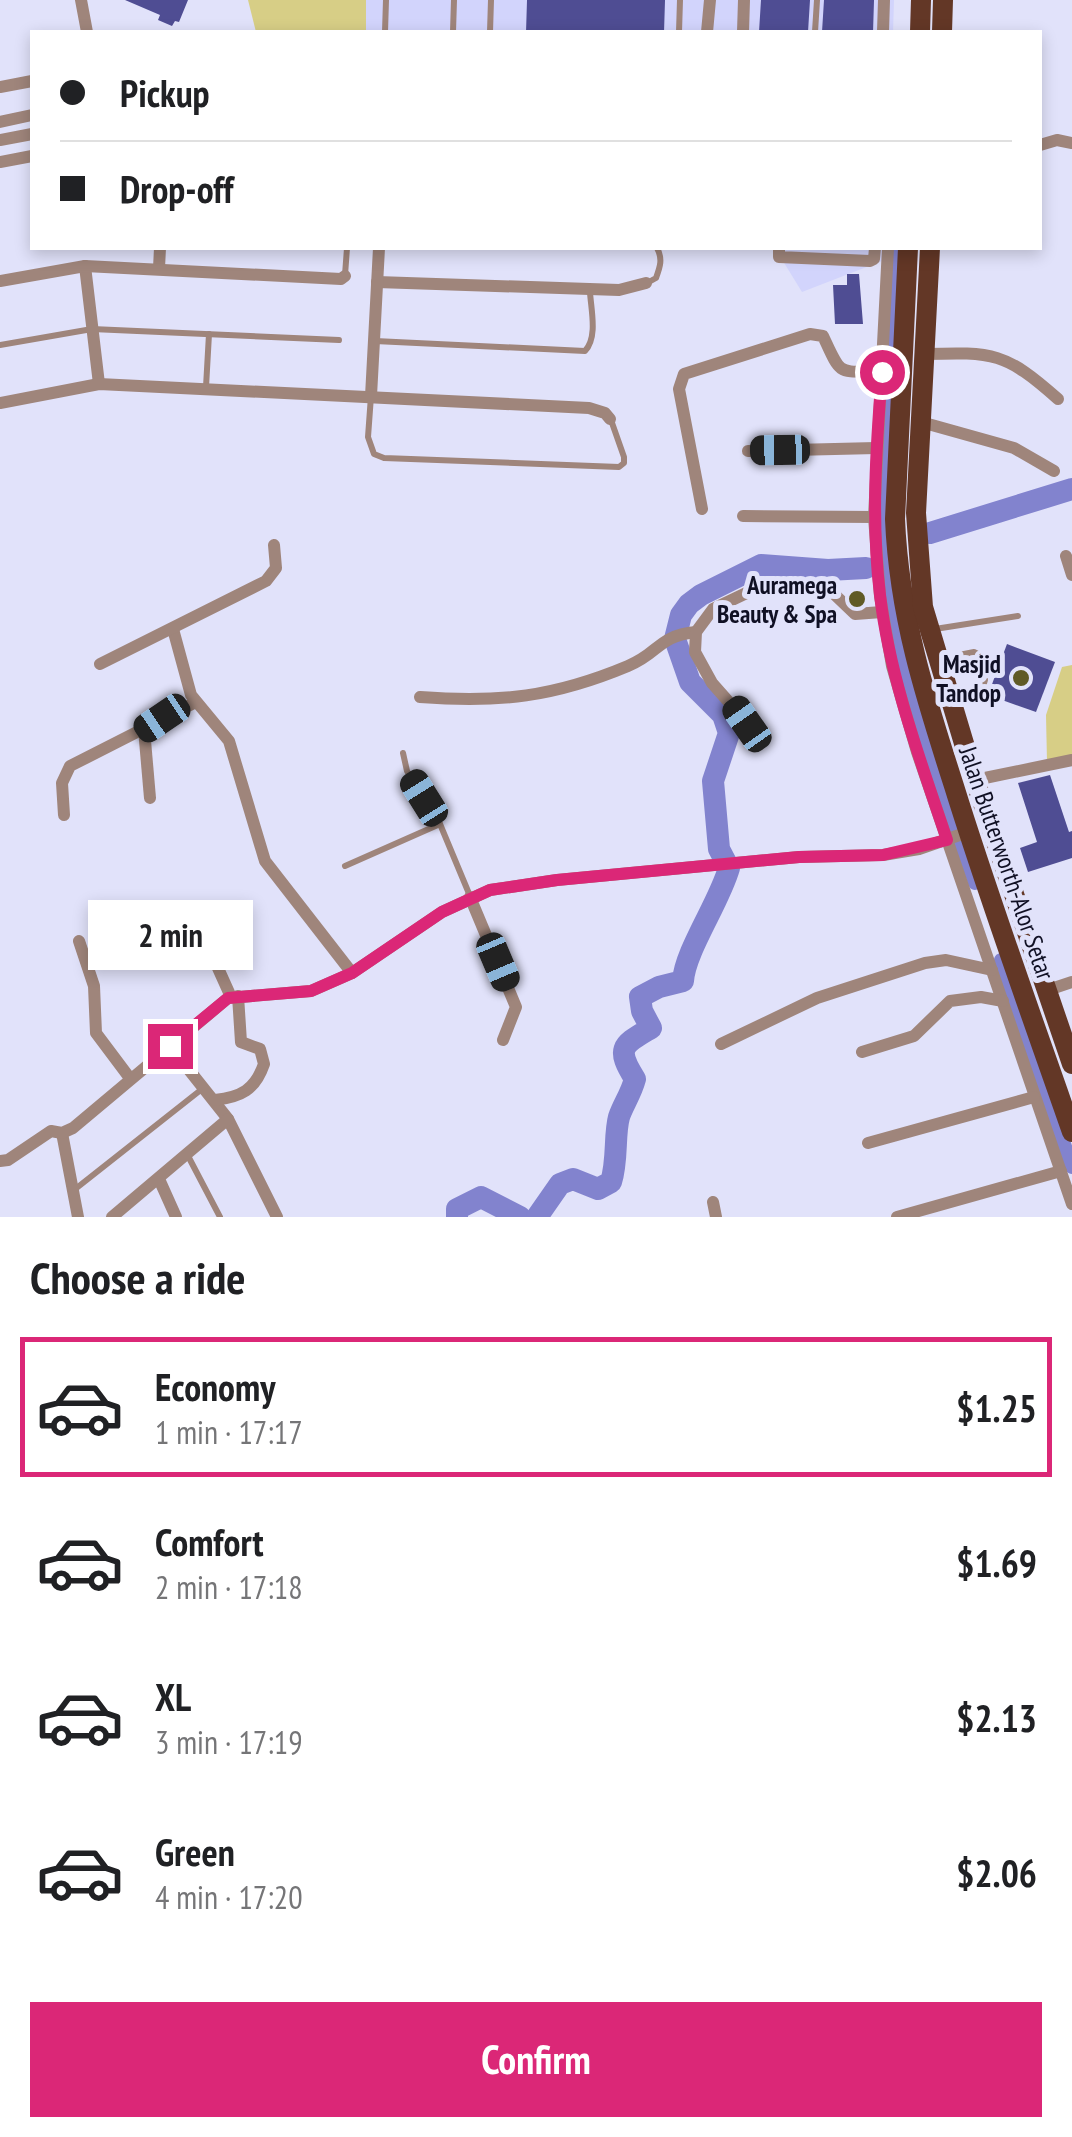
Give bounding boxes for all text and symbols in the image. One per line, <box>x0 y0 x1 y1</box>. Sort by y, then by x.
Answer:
text: Pickup <box>120 68 210 117</box>
text: Drop-off <box>120 164 234 213</box>
route start <box>860 350 905 395</box>
car <box>750 434 810 466</box>
place label: Auramega Beauty & Spa <box>717 569 837 630</box>
marker: Auramega Beauty & Spa <box>846 588 868 610</box>
place label: Masjid Tandop <box>936 648 1001 709</box>
marker: Masjid Tandop <box>1010 667 1032 689</box>
car <box>129 689 195 747</box>
car <box>718 691 776 757</box>
street label: Jalan Butterworth-Alor Setar <box>952 741 1062 984</box>
car <box>395 765 453 831</box>
callout: 2 min <box>88 901 252 971</box>
text: 2 min <box>138 914 203 956</box>
car <box>472 929 524 995</box>
route end <box>148 1024 193 1069</box>
text: Choose a ride <box>30 1248 245 1306</box>
icon: car <box>35 1362 125 1452</box>
text: Economy <box>155 1362 275 1411</box>
text: $1.25 <box>956 1383 1037 1432</box>
text: 1 min · 17:17 <box>155 1411 303 1453</box>
icon: car <box>35 1517 125 1607</box>
text: Comfort <box>155 1517 264 1566</box>
text: $1.69 <box>956 1538 1037 1587</box>
text: 2 min · 17:18 <box>155 1566 303 1608</box>
icon: car <box>35 1672 125 1762</box>
text: XL <box>155 1672 191 1721</box>
text: $2.13 <box>956 1693 1037 1742</box>
text: 3 min · 17:19 <box>155 1721 303 1763</box>
icon: car <box>35 1827 125 1917</box>
text: Green <box>155 1827 235 1876</box>
text: $2.06 <box>956 1848 1037 1897</box>
text: 4 min · 17:20 <box>155 1876 303 1918</box>
button: Confirm <box>30 2002 1042 2117</box>

